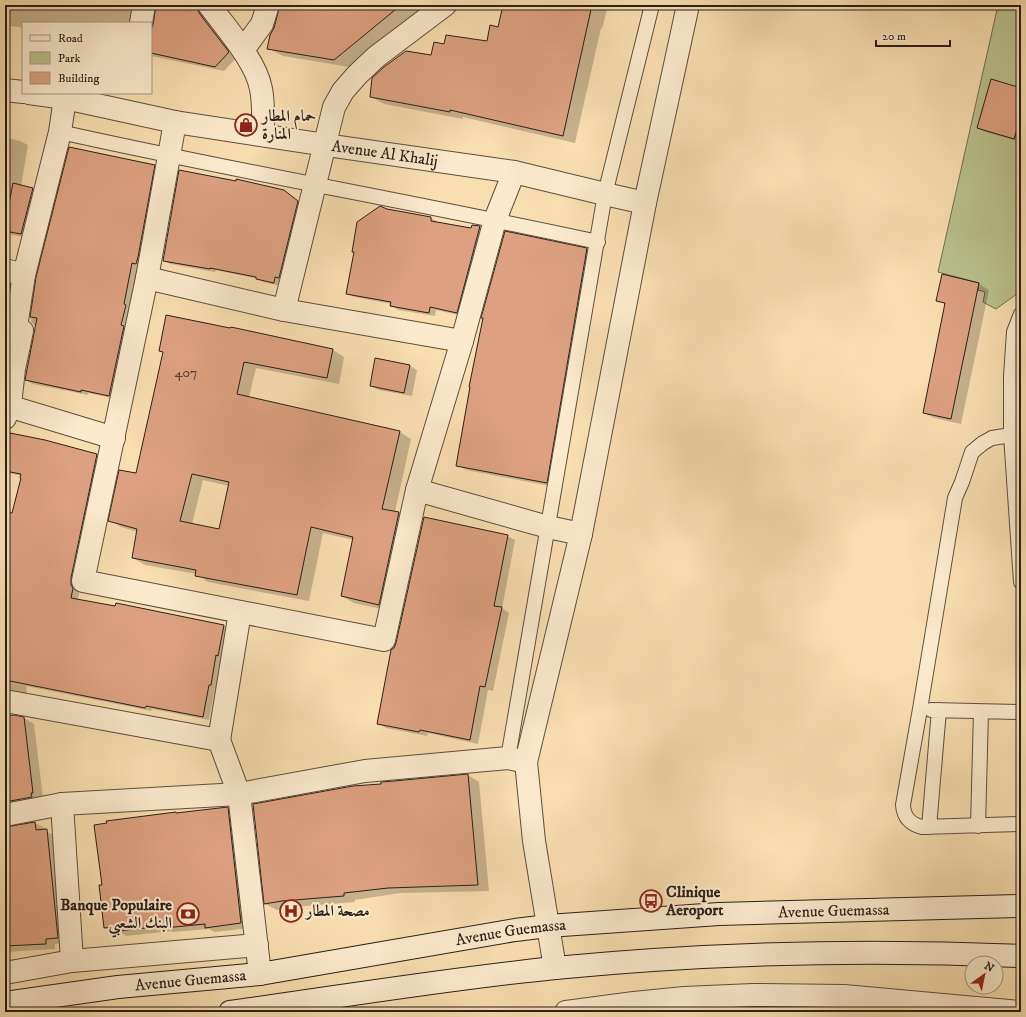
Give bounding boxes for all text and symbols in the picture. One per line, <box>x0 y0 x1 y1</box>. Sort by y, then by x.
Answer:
legend <box>22 22 152 94</box>
scale bar <box>876 22 950 48</box>
text: 20 m <box>882 29 906 44</box>
text: Road <box>58 31 83 46</box>
text: Park <box>58 51 80 66</box>
text: Building <box>58 71 99 86</box>
place label: حمام المطار المنارة <box>260 106 316 144</box>
shop icon: حمام المطار المنارة <box>233 112 259 138</box>
street label: Avenue Al Khalij <box>330 136 439 171</box>
house number: 407 <box>175 364 197 382</box>
place label: Clinique Aeroport <box>665 882 724 920</box>
bus stop icon: Clinique Aeroport <box>638 888 664 914</box>
place label: Banque Populaire البنك الشعبي <box>60 895 172 938</box>
hospital icon: مصحة المطار <box>278 898 304 924</box>
street label: Avenue Guemassa <box>778 899 890 922</box>
bank icon: Banque Populaire البنك الشعبي <box>175 901 201 927</box>
place label: مصحة المطار <box>304 901 370 921</box>
street label: Avenue Guemassa <box>454 915 567 950</box>
north arrow <box>964 955 1004 995</box>
text: N <box>981 959 997 976</box>
street label: Avenue Guemassa <box>134 965 247 995</box>

